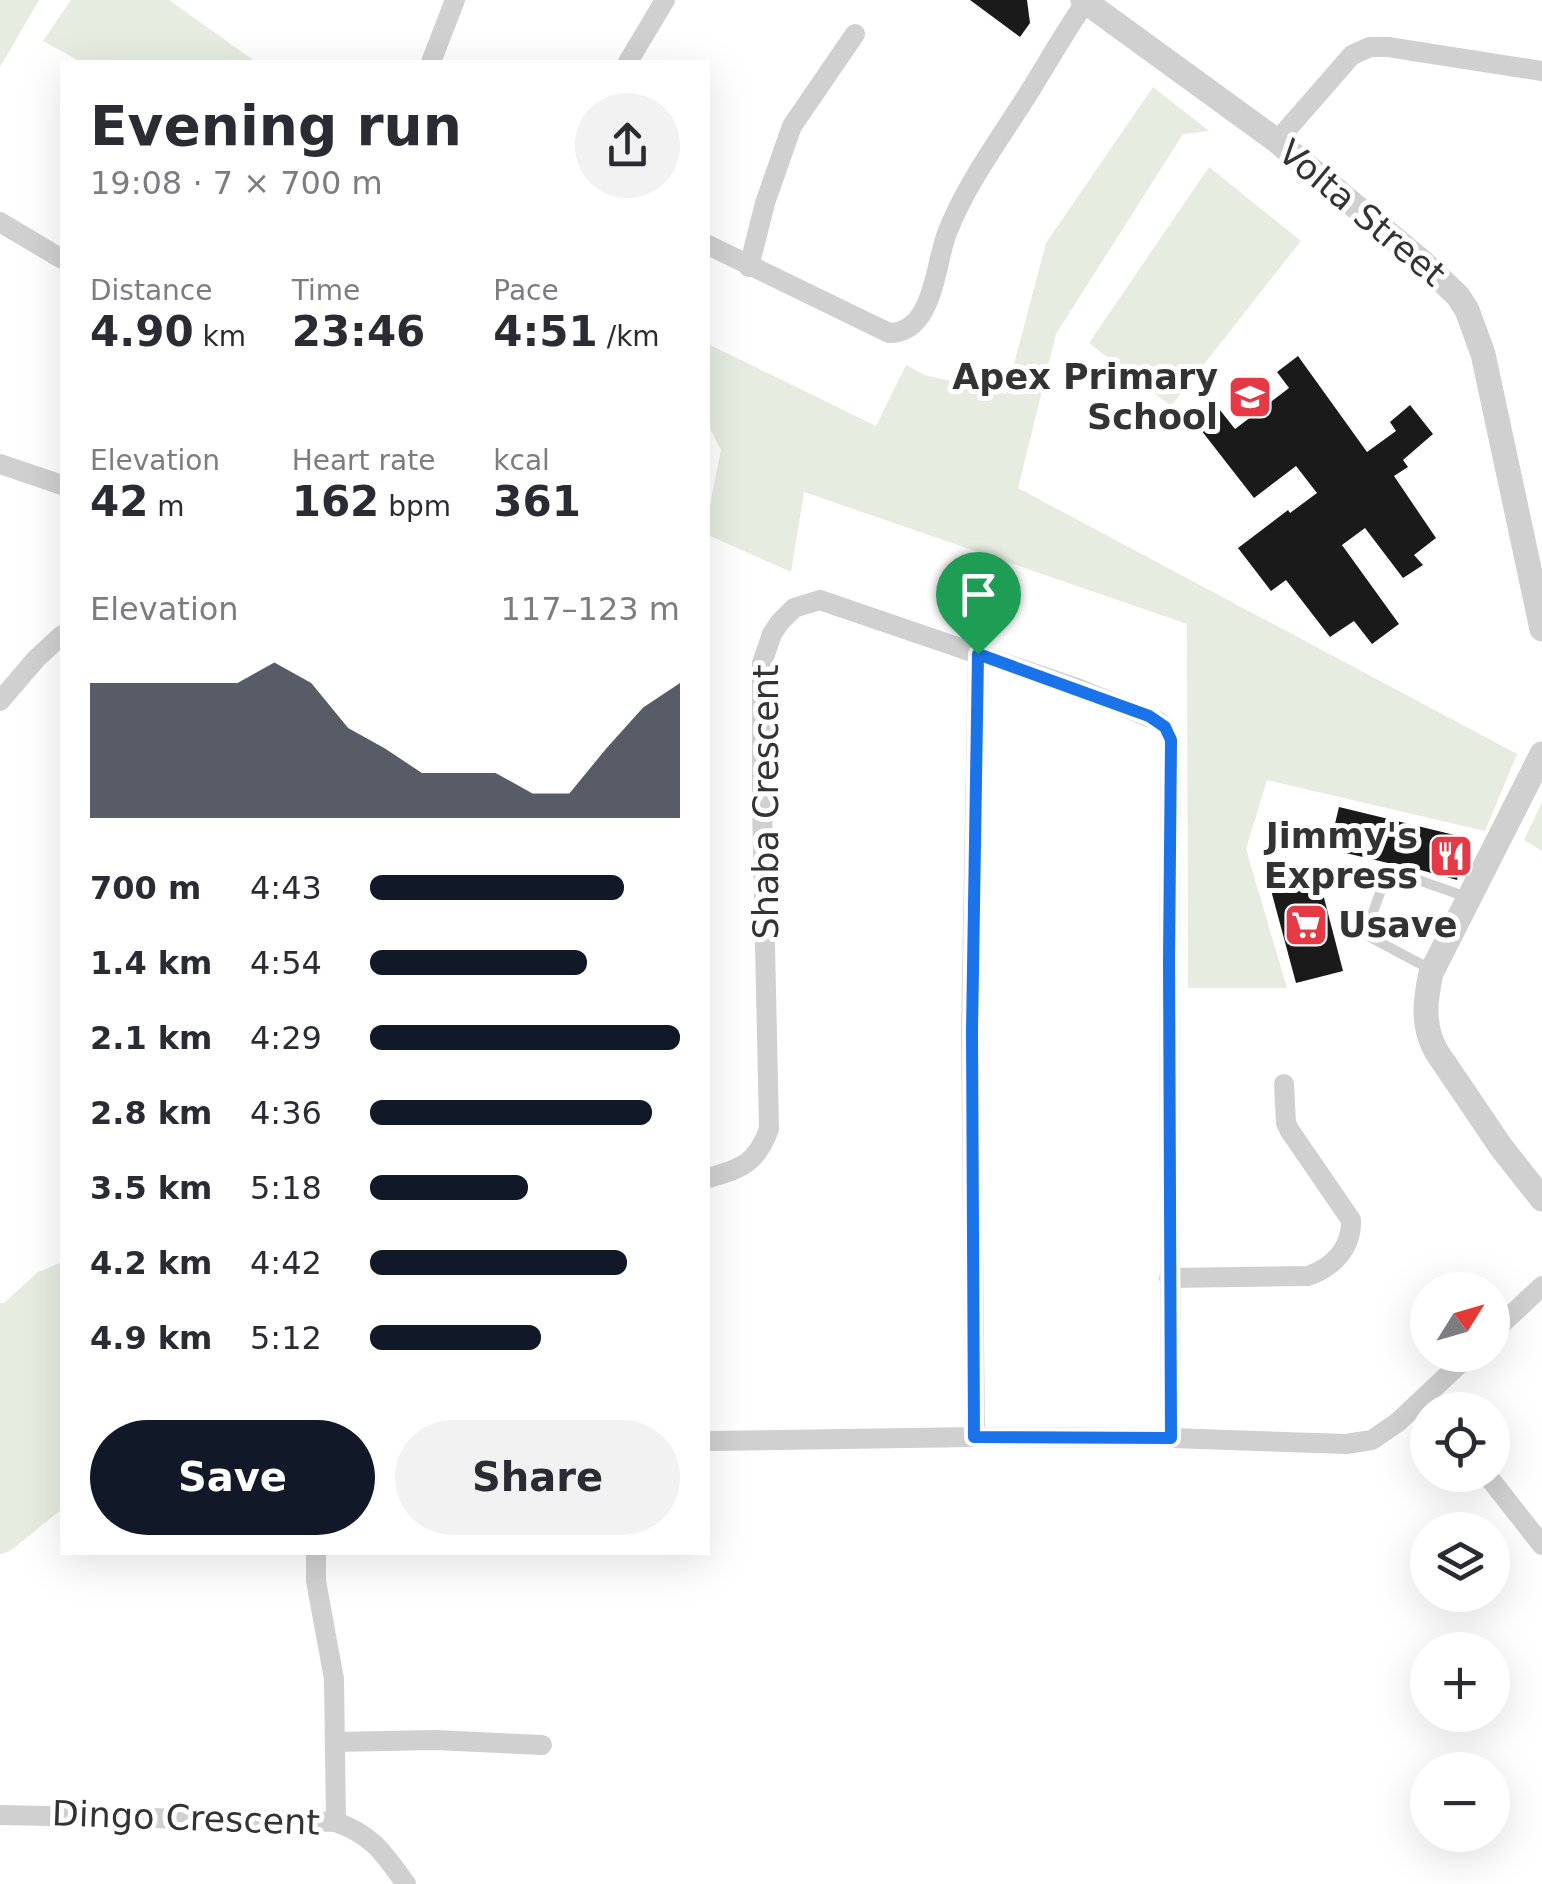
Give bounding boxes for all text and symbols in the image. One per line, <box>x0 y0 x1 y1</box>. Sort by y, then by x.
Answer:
button: share <box>575 93 680 198</box>
text: Evening run <box>90 94 462 158</box>
street label: Volta Street <box>1271 132 1453 294</box>
text: 19:08 · 7 × 700 m <box>90 164 383 202</box>
text: Distance <box>90 274 212 307</box>
text: Time <box>292 274 360 307</box>
text: Pace <box>493 274 559 307</box>
text: 4.90 <box>90 307 194 356</box>
text: 23:46 <box>292 307 425 356</box>
text: 4:51 <box>493 307 598 356</box>
text: km <box>194 320 246 353</box>
text: /km <box>598 320 660 353</box>
place label: Apex Primary School <box>952 357 1218 437</box>
school or university icon: Apex Primary School <box>1227 374 1273 420</box>
text: Elevation <box>90 444 220 477</box>
text: Heart rate <box>292 444 435 477</box>
text: kcal <box>493 444 550 477</box>
text: 42 <box>90 477 148 526</box>
text: 162 <box>292 477 379 526</box>
text: 361 <box>493 477 581 526</box>
text: m <box>148 490 185 523</box>
text: bpm <box>379 490 451 523</box>
pin <box>936 552 1021 655</box>
icon: arrive <box>951 567 1006 622</box>
text: Elevation <box>90 590 239 628</box>
text: 117–123 m <box>501 590 680 628</box>
street label: Shaba Crescent <box>746 664 786 940</box>
place label: Jimmy's Express <box>1264 816 1418 896</box>
restaurant icon: Jimmy's Express <box>1428 833 1474 879</box>
text: 700 m <box>90 869 201 907</box>
text: 4:43 <box>250 869 322 907</box>
supermarket icon: Usave <box>1283 902 1329 948</box>
place label: Usave <box>1338 905 1457 945</box>
text: 1.4 km <box>90 944 212 982</box>
text: 4:54 <box>250 944 322 982</box>
text: 2.1 km <box>90 1019 212 1057</box>
text: 4:29 <box>250 1019 322 1057</box>
text: 2.8 km <box>90 1094 212 1132</box>
text: 4:36 <box>250 1094 322 1132</box>
text: 3.5 km <box>90 1169 212 1207</box>
text: 5:18 <box>250 1169 322 1207</box>
text: 4.2 km <box>90 1244 212 1282</box>
text: 4:42 <box>250 1244 322 1282</box>
north arrow <box>1410 1272 1510 1372</box>
map controls <box>1410 1272 1510 1852</box>
text: 4.9 km <box>90 1319 212 1357</box>
text: 5:12 <box>250 1319 322 1357</box>
button: locate <box>1410 1392 1510 1492</box>
button: Save <box>90 1420 375 1535</box>
button: Share <box>395 1420 680 1535</box>
button: layers <box>1410 1512 1510 1612</box>
button: + <box>1410 1632 1510 1732</box>
button: − <box>1410 1752 1510 1852</box>
street label: Dingo Crescent <box>51 1793 321 1843</box>

